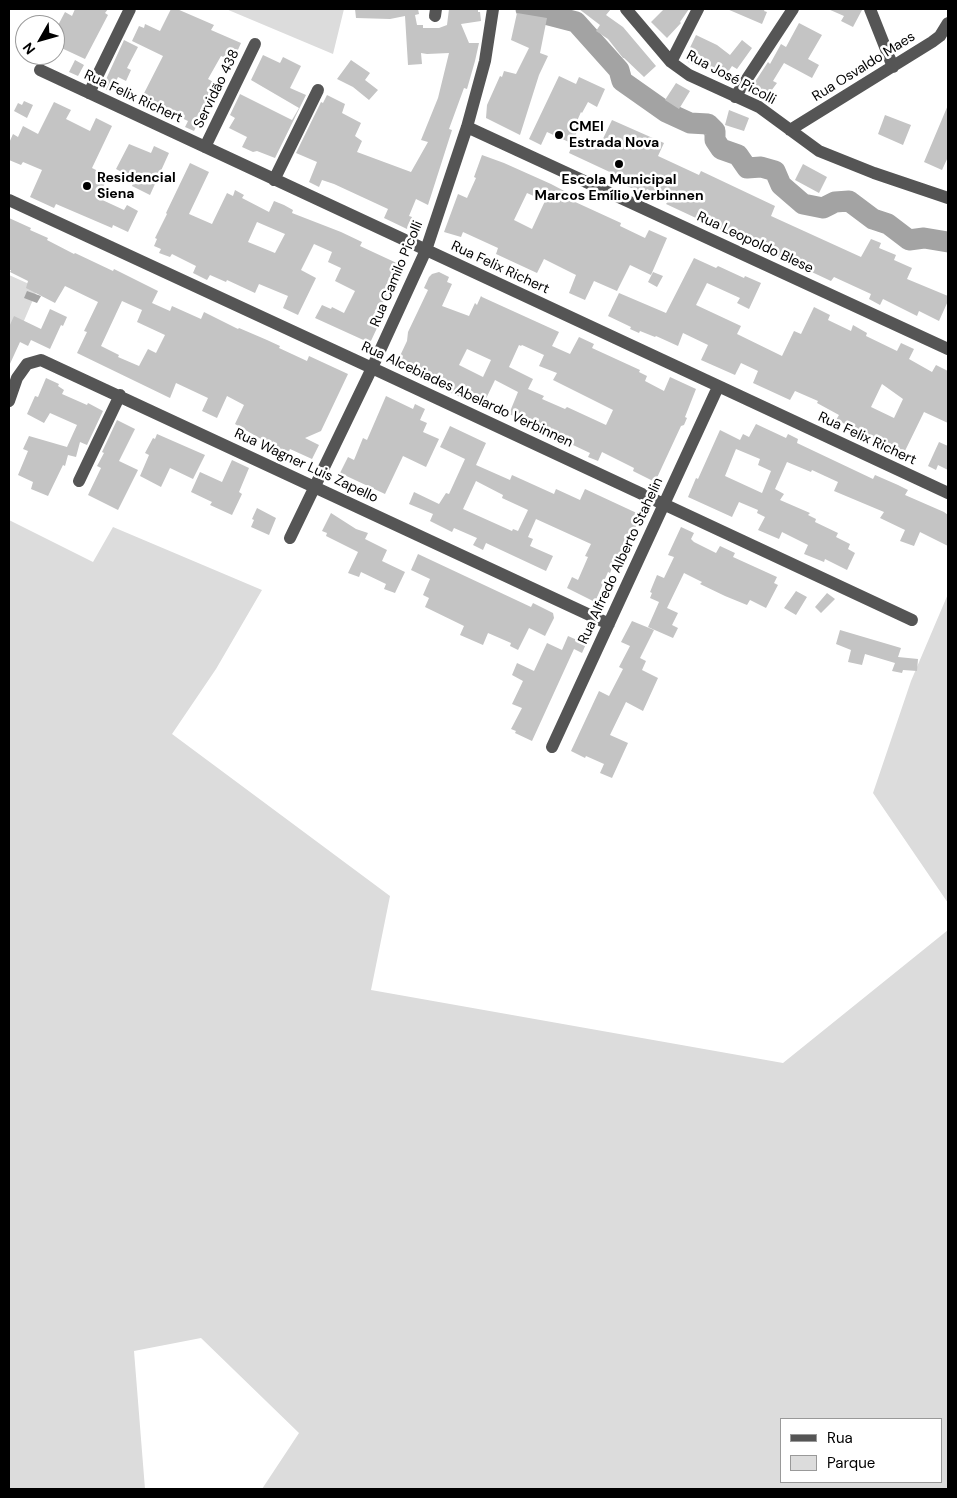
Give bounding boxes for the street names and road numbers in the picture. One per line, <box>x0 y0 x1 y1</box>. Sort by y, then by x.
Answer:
street label: Rua Osvaldo Maes <box>809 29 919 105</box>
street label: Servidão 438 <box>191 47 243 131</box>
street label: Rua José Picolli <box>683 47 779 109</box>
street label: Rua Felix Richert <box>81 67 185 127</box>
street label: Rua Leopoldo Blese <box>694 209 816 277</box>
street label: Rua Camilo Picolli <box>367 218 427 330</box>
street label: Rua Felix Richert <box>448 238 552 298</box>
street label: Rua Alcebiades Abelardo Verbinnen <box>359 338 575 452</box>
street label: Rua Felix Richert <box>815 409 919 469</box>
street label: Rua Wagner Luis Zapello <box>231 425 381 507</box>
street label: Rua Alfredo Alberto Stahelin <box>575 475 667 647</box>

